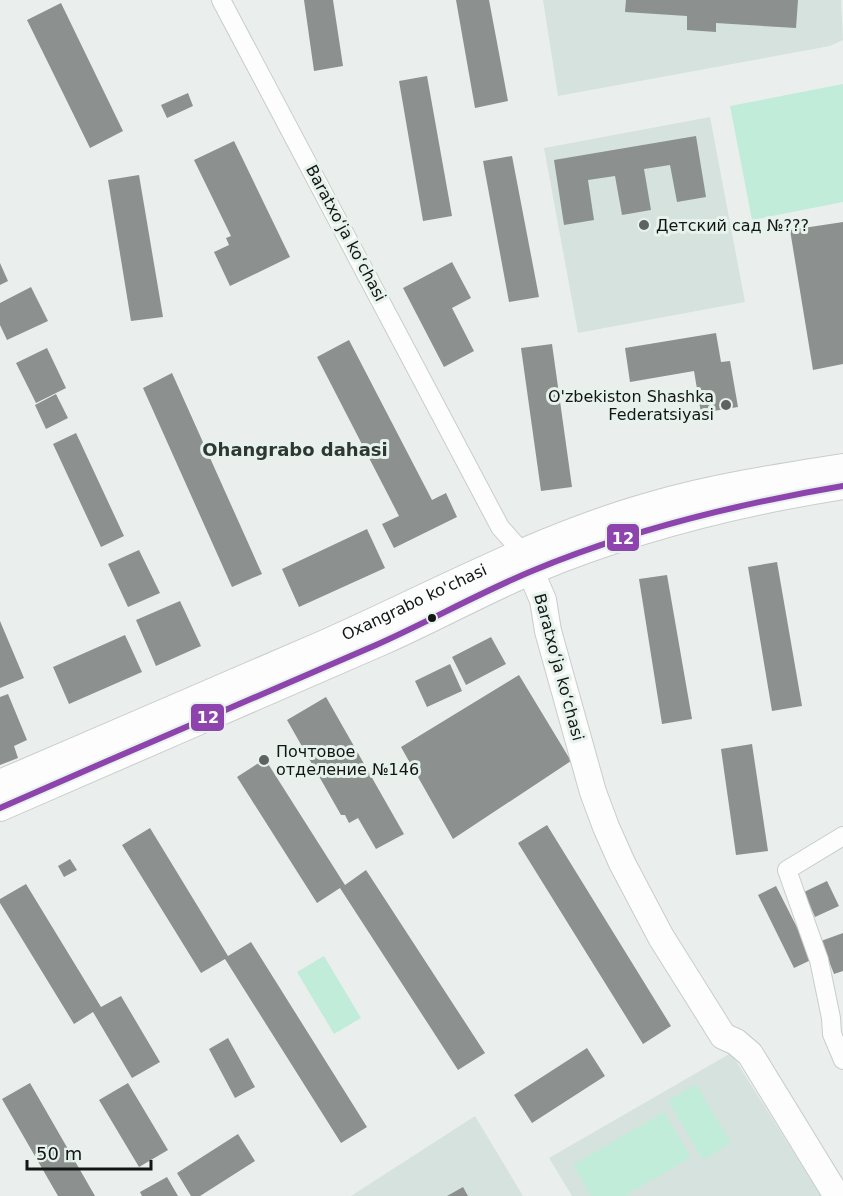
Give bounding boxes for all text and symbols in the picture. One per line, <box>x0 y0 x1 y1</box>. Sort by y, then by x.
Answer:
street label: Baratxoʻja koʻchasi <box>302 162 390 304</box>
place label: Детский сад №??? <box>656 216 809 235</box>
marker: Детский сад №??? <box>637 218 651 232</box>
place label: O'zbekiston Shashka Federatsiyasi <box>548 387 714 424</box>
marker: O'zbekiston Shashka Federatsiyasi <box>719 398 733 412</box>
district label: Ohangrabo dahasi <box>202 439 388 460</box>
line badge: 12 <box>606 523 640 552</box>
text: 12 <box>612 529 634 548</box>
street label: Oxangrabo ko'chasi <box>338 560 490 644</box>
street label: Baratxoʻja koʻchasi <box>530 591 588 743</box>
unlabelled marker <box>426 612 438 624</box>
line badge: 12 <box>190 703 225 732</box>
text: 12 <box>197 708 219 727</box>
place label: Почтовое отделение №146 <box>276 742 419 779</box>
marker: Почтовое отделение №146 <box>257 753 271 767</box>
scale bar <box>27 1133 152 1171</box>
text: 50 m <box>36 1143 82 1164</box>

